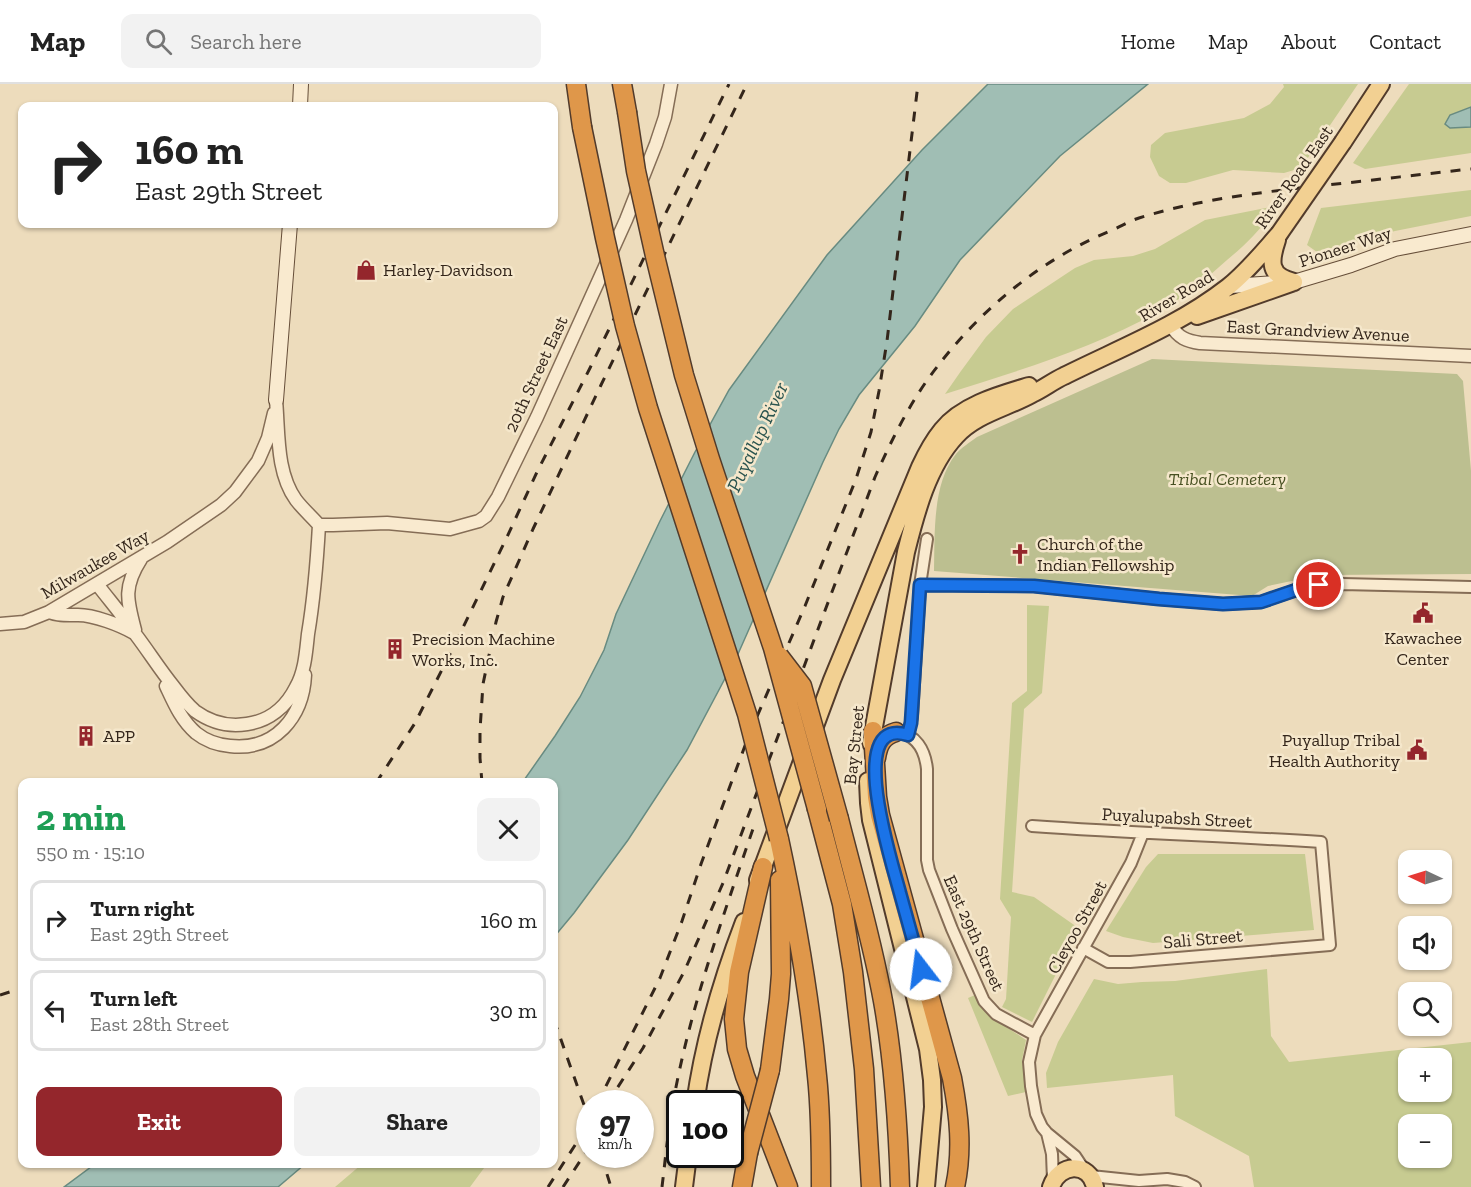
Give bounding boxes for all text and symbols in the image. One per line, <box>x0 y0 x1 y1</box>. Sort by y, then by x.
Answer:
search box <box>121 14 541 68</box>
text: Map <box>30 25 85 58</box>
icon: search <box>142 25 175 58</box>
text: Search here <box>190 28 302 55</box>
text: Home <box>1121 29 1175 54</box>
text: Map <box>1208 29 1248 54</box>
text: About <box>1281 29 1336 54</box>
text: Contact <box>1369 29 1441 54</box>
street label: River Road East <box>1250 121 1338 233</box>
text: 160 m <box>135 124 243 175</box>
icon: right <box>36 126 114 204</box>
text: East 29th Street <box>135 175 322 207</box>
street label: Pioneer Way <box>1296 221 1395 272</box>
shop icon: Harley-Davidson <box>354 258 378 282</box>
place label: Harley-Davidson <box>383 259 513 281</box>
street label: River Road <box>1135 265 1217 327</box>
street label: 20th Street East <box>499 312 573 436</box>
street label: East Grandview Avenue <box>1226 315 1410 347</box>
water label: Puyallup River <box>721 378 793 495</box>
park label: Tribal Cemetery <box>1168 468 1286 490</box>
street label: Milwaukee Way <box>37 524 154 604</box>
place label: Church of the Indian Fellowship <box>1037 533 1174 576</box>
church icon: Church of the Indian Fellowship <box>1008 542 1032 566</box>
pin <box>1293 559 1344 610</box>
icon: arrive <box>1302 568 1335 601</box>
public building icon: Kawachee Center <box>1411 601 1435 625</box>
place label: Kawachee Center <box>1384 627 1462 670</box>
place label: Precision Machine Works, Inc. <box>412 628 555 671</box>
building icon: Precision Machine Works, Inc. <box>383 637 407 661</box>
street label: Bay Street <box>839 704 869 786</box>
building icon: APP <box>74 724 98 748</box>
place label: APP <box>103 725 135 747</box>
place label: Puyallup Tribal Health Authority <box>1269 729 1401 772</box>
public building icon: Puyallup Tribal Health Authority <box>1405 738 1429 762</box>
text: 2 min <box>36 796 126 839</box>
button: close <box>477 798 540 861</box>
street label: Puyalupabsh Street <box>1101 803 1253 833</box>
text: 550 m · 15:10 <box>36 840 145 864</box>
north arrow <box>1398 850 1452 904</box>
map controls <box>1398 850 1452 1168</box>
street label: East 29th Street <box>939 871 1010 995</box>
street label: Cleyoo Street <box>1042 876 1112 978</box>
text: Turn right <box>90 895 194 922</box>
icon: right <box>39 904 72 937</box>
text: 160 m <box>480 907 537 934</box>
button: sound <box>1398 916 1452 970</box>
text: East 29th Street <box>90 922 229 946</box>
street label: Sali Street <box>1162 925 1244 953</box>
position arrow <box>889 937 953 1001</box>
button: search <box>1398 982 1452 1036</box>
text: Turn left <box>90 985 177 1012</box>
icon: left <box>39 994 72 1027</box>
text: 30 m <box>490 997 537 1024</box>
text: East 28th Street <box>90 1012 229 1036</box>
button: + <box>1398 1048 1452 1102</box>
button: Exit <box>36 1087 282 1156</box>
button: Share <box>294 1087 540 1156</box>
speed limit sign: 100 <box>666 1090 744 1168</box>
text: 97 <box>600 1104 630 1140</box>
button: − <box>1398 1114 1452 1168</box>
text: km/h <box>598 1135 632 1153</box>

